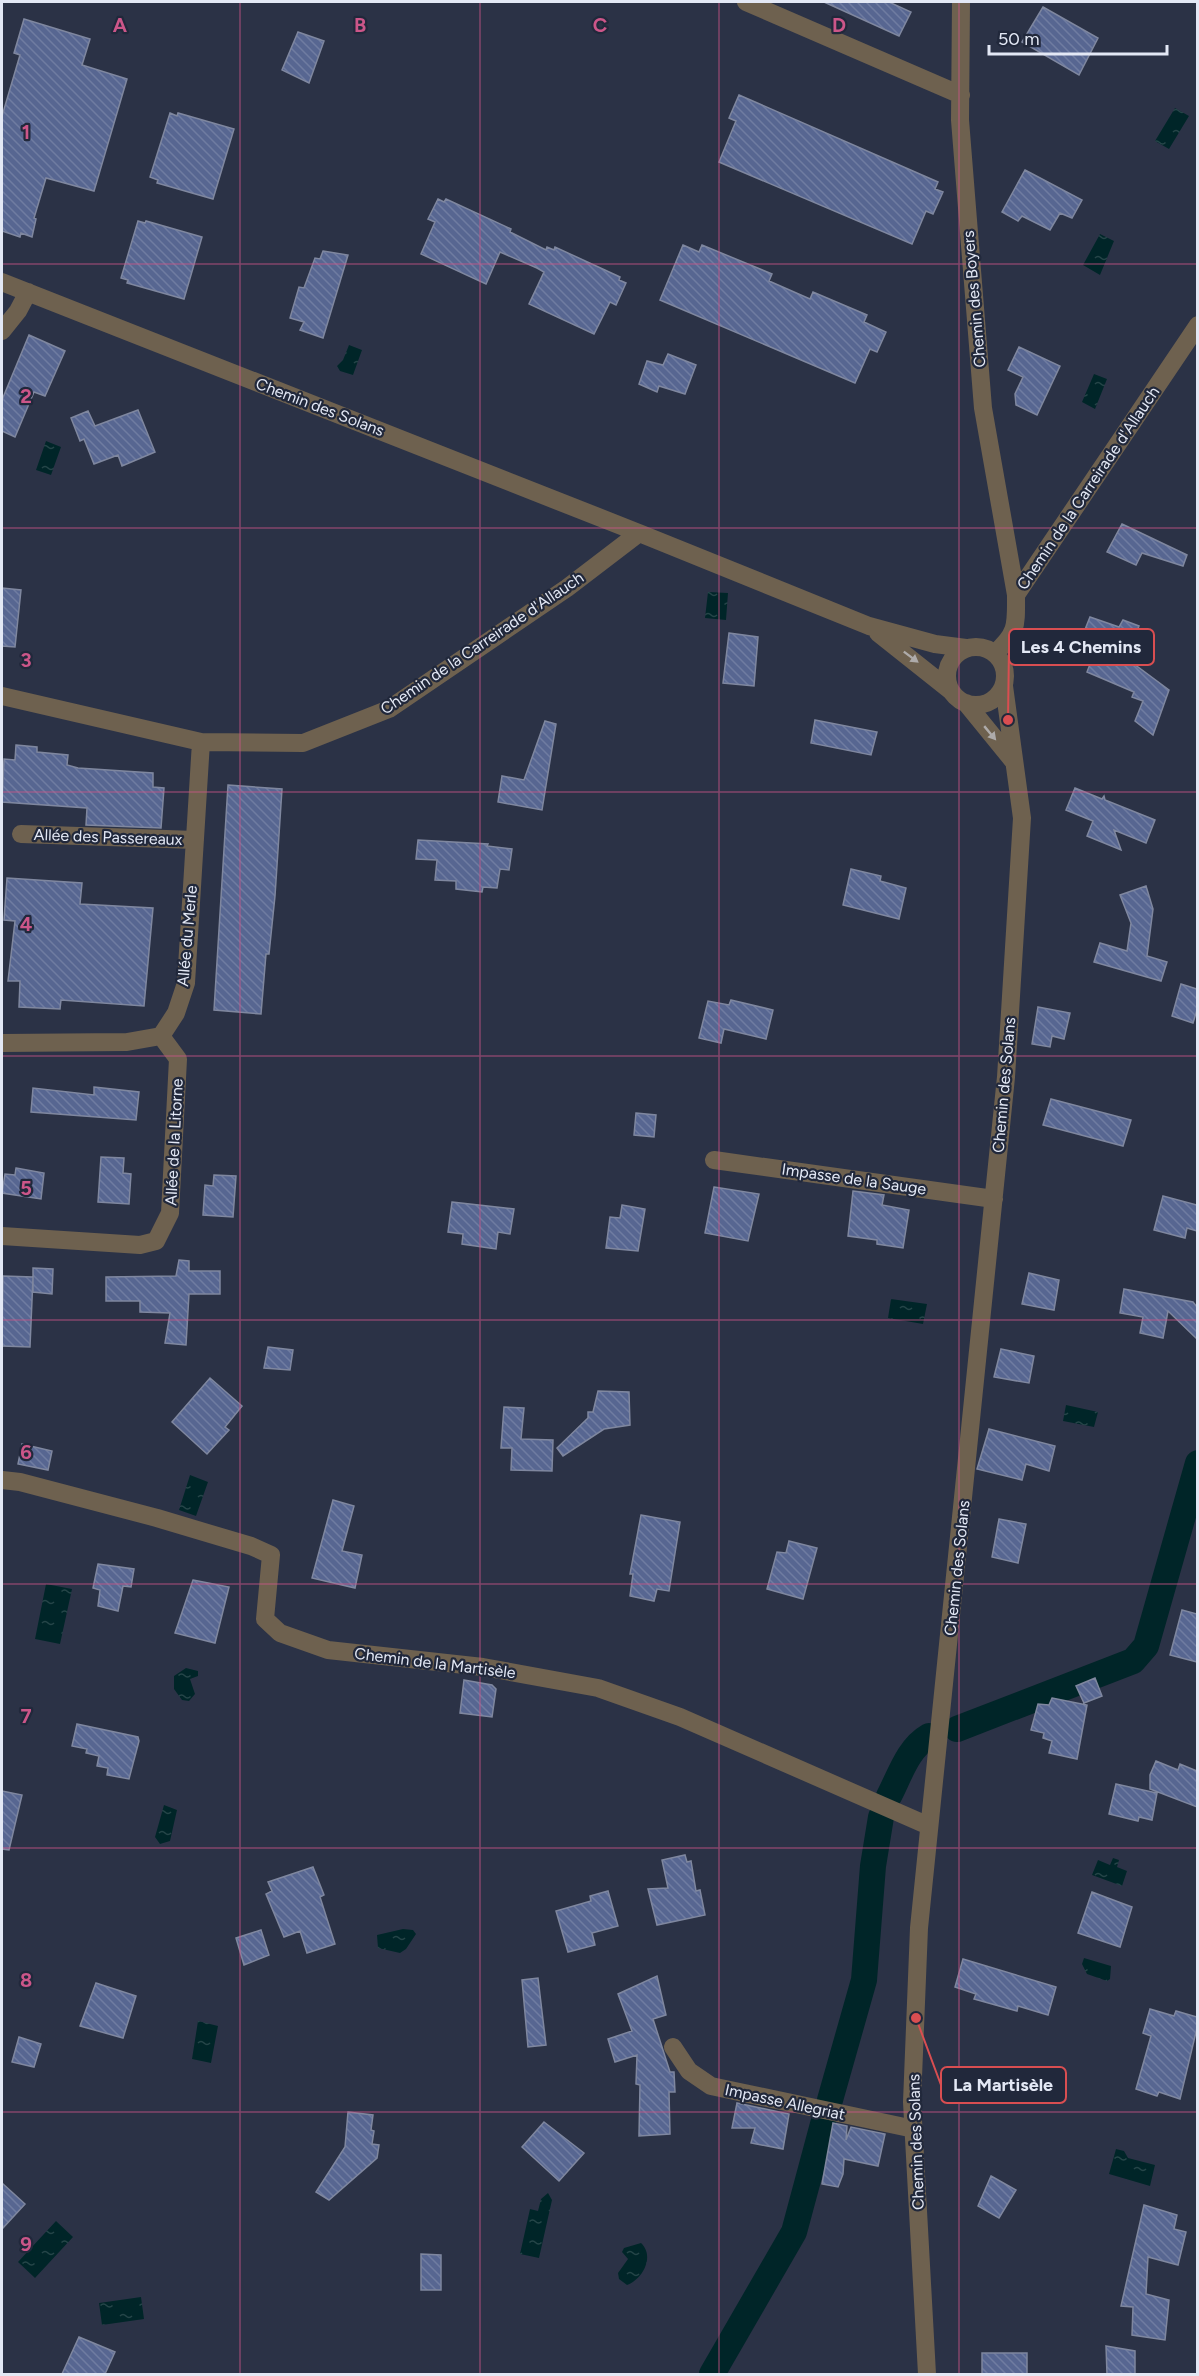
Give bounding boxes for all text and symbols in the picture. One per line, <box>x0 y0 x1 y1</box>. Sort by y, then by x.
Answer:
text: A <box>113 13 128 37</box>
text: B <box>354 13 366 37</box>
text: C <box>593 13 607 37</box>
text: D <box>832 13 846 37</box>
scale bar <box>989 18 1168 56</box>
text: 50 m <box>998 28 1040 50</box>
text: 1 <box>22 120 30 144</box>
street label: Chemin des Boyers <box>959 230 989 368</box>
street label: Chemin des Solans <box>253 374 387 440</box>
street label: Chemin de la Carreirade d'Allauch <box>1013 383 1163 593</box>
text: 2 <box>20 384 32 408</box>
street label: Chemin de la Carreirade d'Allauch <box>377 568 587 718</box>
callout: Les 4 Chemins <box>1009 629 1154 665</box>
text: Les 4 Chemins <box>1021 636 1142 658</box>
text: 3 <box>20 648 32 672</box>
one-way arrow <box>903 651 918 663</box>
one-way arrow <box>984 725 997 741</box>
street label: Allée des Passereaux <box>33 825 183 849</box>
street label: Allée du Merle <box>173 884 201 987</box>
text: 4 <box>20 912 33 936</box>
street label: Chemin des Solans <box>989 1016 1019 1154</box>
street label: Allée de la Litorne <box>161 1078 187 1206</box>
street label: Impasse de la Sauge <box>780 1159 928 1199</box>
text: 5 <box>20 1176 32 1200</box>
text: 6 <box>20 1440 32 1464</box>
street label: Chemin des Solans <box>940 1499 974 1637</box>
street label: Chemin de la Martisèle <box>353 1644 517 1682</box>
text: 7 <box>20 1704 32 1728</box>
text: 8 <box>20 1968 32 1992</box>
callout: La Martisèle <box>941 2067 1066 2103</box>
street label: Chemin des Solans <box>904 2074 928 2210</box>
text: La Martisèle <box>953 2074 1053 2096</box>
street label: Impasse Allegriat <box>723 2080 847 2124</box>
text: 9 <box>20 2232 32 2256</box>

